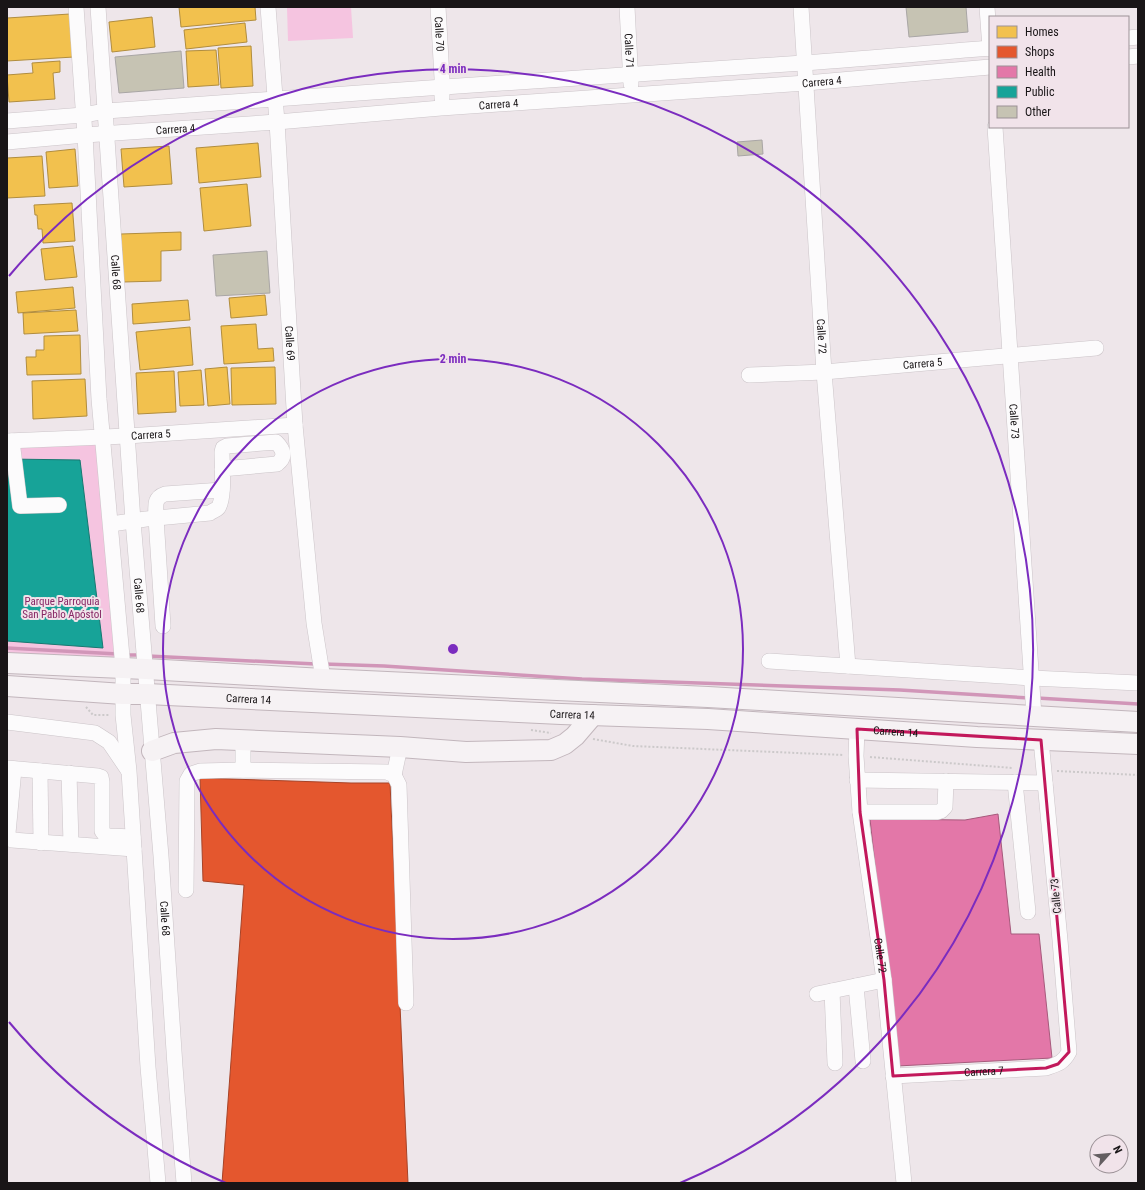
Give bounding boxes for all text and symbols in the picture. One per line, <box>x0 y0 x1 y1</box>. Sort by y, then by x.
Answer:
street label: Calle 70 <box>432 16 447 52</box>
legend <box>989 16 1129 128</box>
text: Homes <box>1025 25 1059 39</box>
street label: Calle 71 <box>622 33 637 69</box>
text: Shops <box>1025 45 1054 59</box>
text: 4 min <box>440 62 466 76</box>
text: Health <box>1025 65 1056 79</box>
street label: Carrera 4 <box>802 73 843 90</box>
text: Public <box>1025 85 1055 99</box>
street label: Carrera 4 <box>478 96 519 112</box>
text: Other <box>1025 105 1051 119</box>
street label: Carrera 4 <box>155 121 196 137</box>
street label: Calle 68 <box>108 254 124 290</box>
street label: Calle 72 <box>814 318 829 354</box>
street label: Calle 69 <box>283 325 298 361</box>
text: 2 min <box>440 352 466 366</box>
street label: Carrera 5 <box>902 355 943 372</box>
street label: Calle 73 <box>1007 403 1022 439</box>
street label: Carrera 5 <box>131 427 171 442</box>
street label: Calle 68 <box>131 577 147 614</box>
park label: Parque Parroquia San Pablo Apóstol <box>22 595 102 621</box>
centre of rings <box>446 642 460 656</box>
street label: Carrera 14 <box>226 691 272 707</box>
street label: Carrera 14 <box>549 707 596 722</box>
street label: Carrera 14 <box>873 724 919 740</box>
street label: Calle 73 <box>1048 878 1064 914</box>
street label: Calle 68 <box>158 901 173 936</box>
street label: Calle 72 <box>872 937 889 974</box>
street label: Carrera 7 <box>964 1064 1004 1079</box>
north arrow <box>1089 1134 1129 1174</box>
text: N <box>1110 1144 1125 1156</box>

